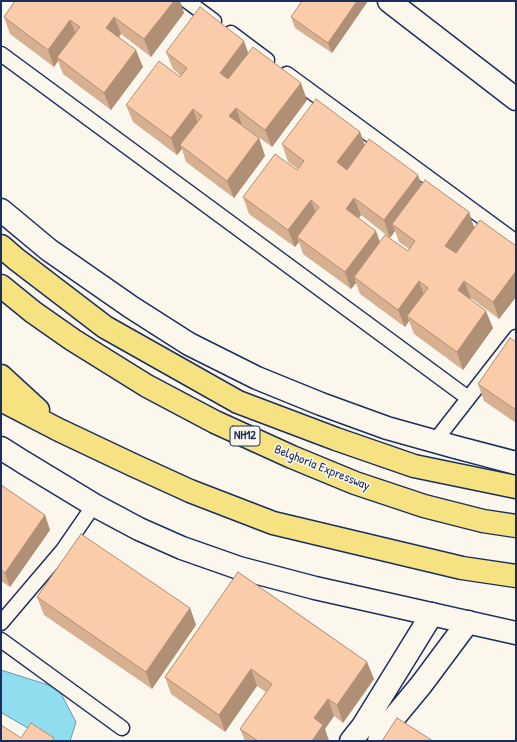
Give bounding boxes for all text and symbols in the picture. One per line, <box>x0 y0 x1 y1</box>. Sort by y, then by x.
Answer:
road number: NH12 <box>230 426 260 446</box>
street label: Belghoria Expressway <box>272 442 372 494</box>

